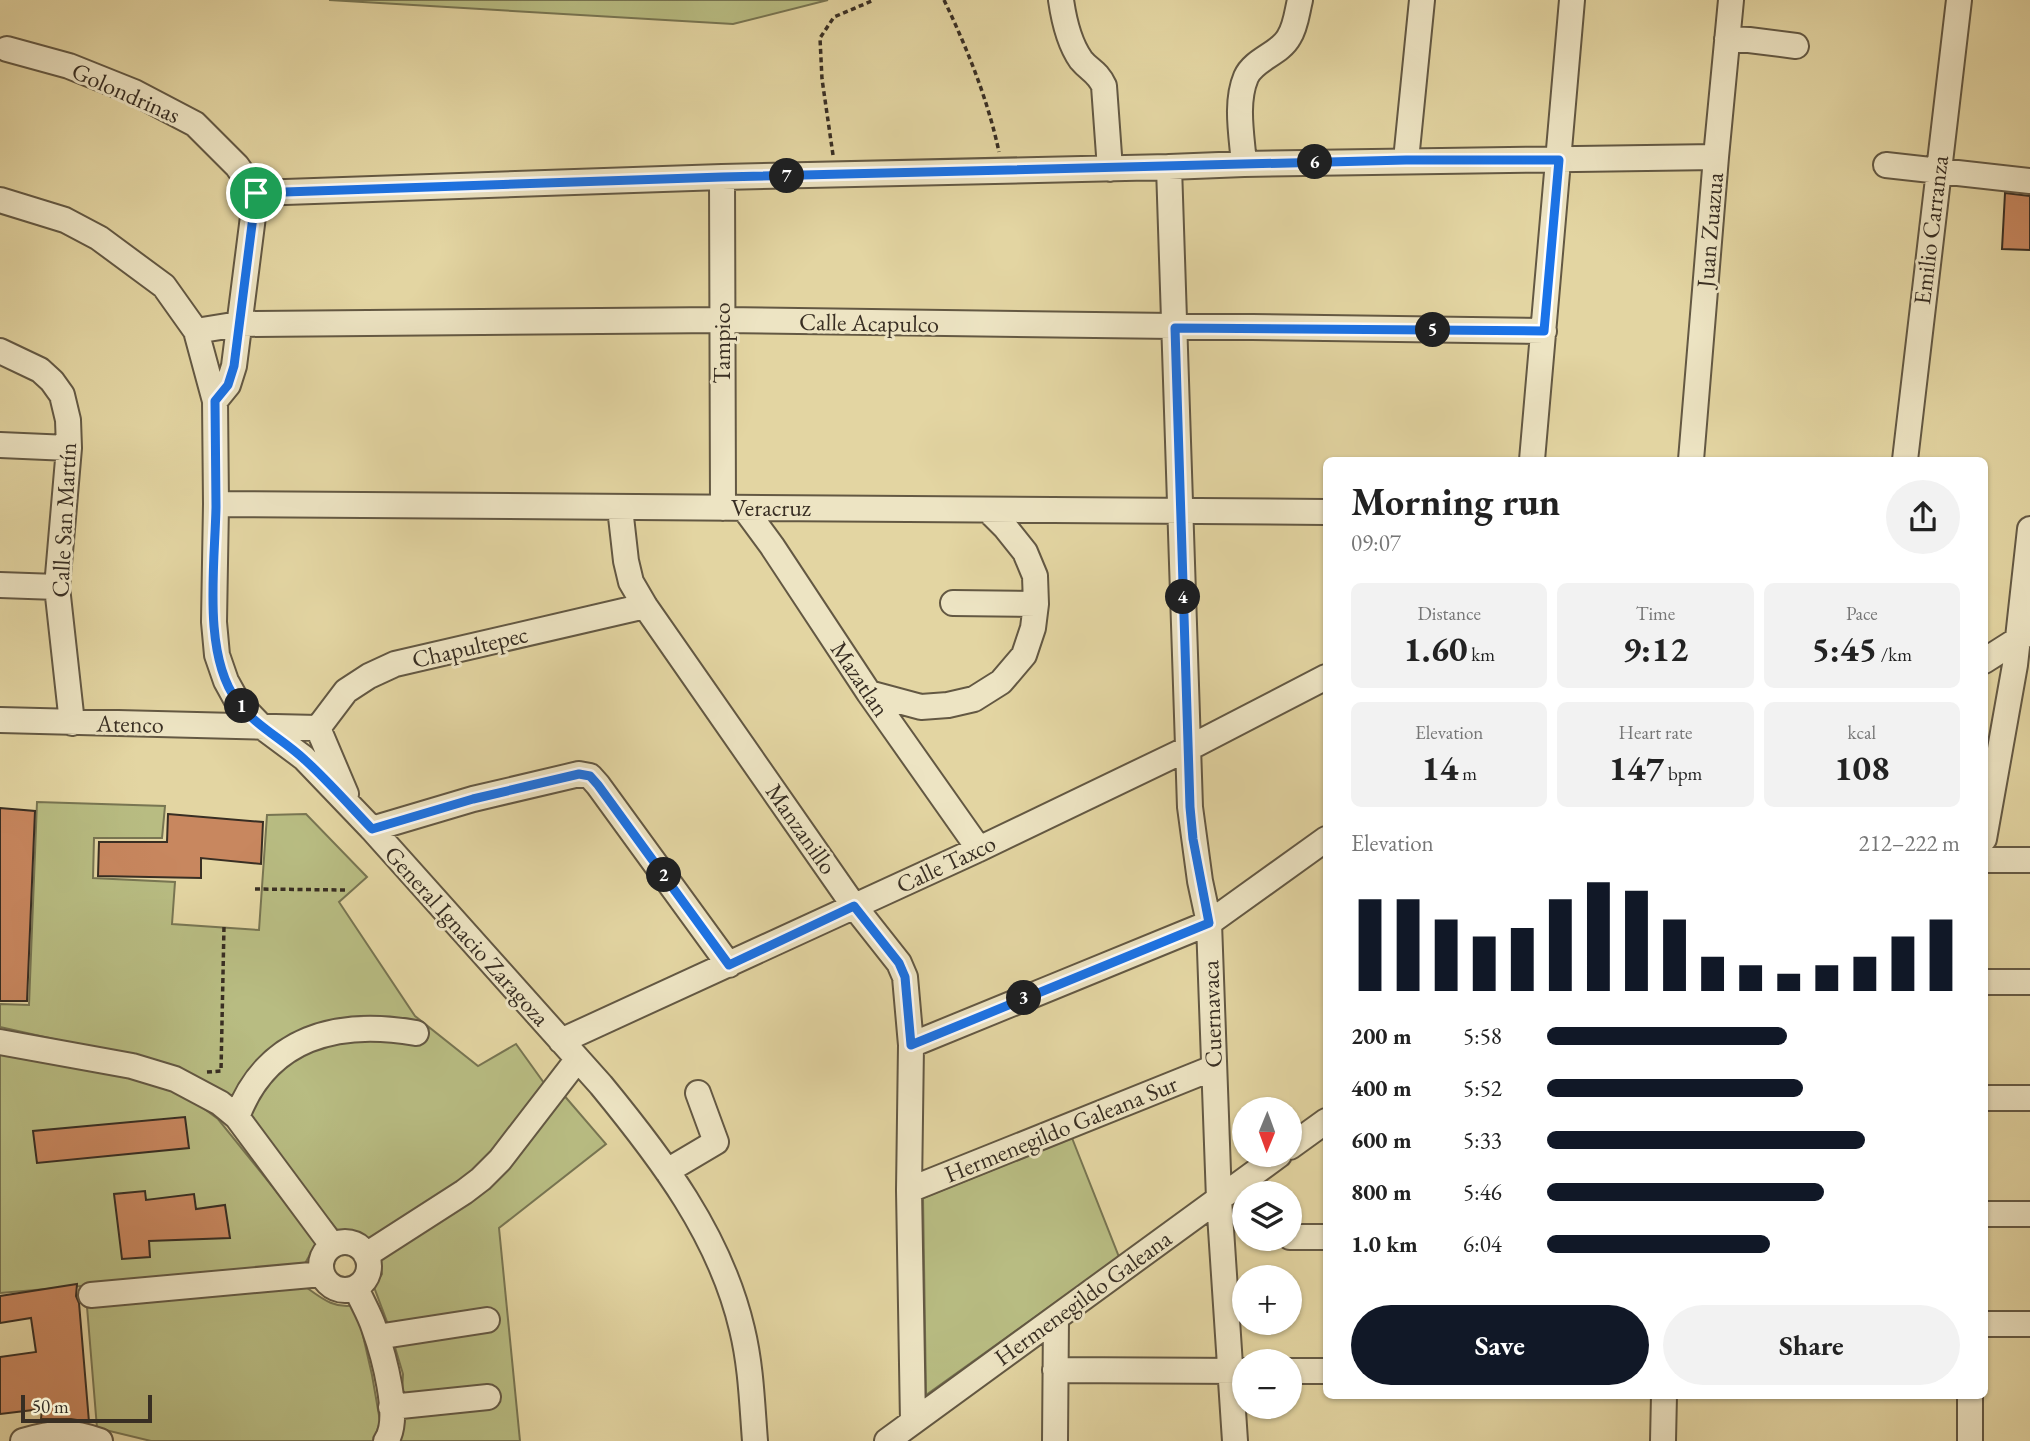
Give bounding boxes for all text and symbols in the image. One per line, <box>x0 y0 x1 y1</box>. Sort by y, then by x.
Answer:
street label: Golondrinas <box>67 55 185 130</box>
pin: 6 <box>1298 144 1332 180</box>
text: 6 <box>1309 149 1320 174</box>
street label: Emilio Carranza <box>1906 153 1955 306</box>
pin: 7 <box>770 158 804 194</box>
pin <box>226 163 286 223</box>
text: 7 <box>781 163 792 188</box>
street label: Juan Zuazua <box>1689 171 1730 291</box>
icon: arrive <box>237 174 275 212</box>
street label: Tampico <box>706 302 737 384</box>
street label: Calle Acapulco <box>799 306 939 339</box>
pin: 5 <box>1416 312 1450 348</box>
text: 5 <box>1427 317 1438 342</box>
street label: Calle San Martín <box>44 441 83 598</box>
text: Morning run <box>1351 477 1560 526</box>
button: share <box>1886 480 1960 554</box>
street label: Veracruz <box>731 492 811 523</box>
text: 09:07 <box>1351 528 1401 558</box>
pin: 4 <box>1166 580 1200 614</box>
text: 4 <box>1177 584 1188 609</box>
text: Distance <box>1417 601 1481 626</box>
text: Time <box>1636 601 1675 626</box>
text: Pace <box>1846 601 1878 626</box>
street label: Chapultepec <box>409 618 531 675</box>
text: 1.60 <box>1403 626 1468 671</box>
text: 9:12 <box>1623 626 1688 671</box>
text: 5:45 <box>1812 626 1877 671</box>
street label: Mazatlan <box>824 635 897 723</box>
text: km <box>1468 642 1495 667</box>
text: /km <box>1877 642 1912 667</box>
pin: 1 <box>224 688 260 724</box>
text: 1 <box>236 693 247 718</box>
street label: Atenco <box>95 707 164 740</box>
text: Elevation <box>1415 720 1483 745</box>
text: Heart rate <box>1619 720 1692 745</box>
text: kcal <box>1848 720 1876 745</box>
text: 14 <box>1421 745 1458 790</box>
text: 147 <box>1609 745 1664 790</box>
text: 108 <box>1834 745 1890 790</box>
text: m <box>1458 761 1477 786</box>
text: bpm <box>1664 761 1702 786</box>
street label: Manzanillo <box>759 777 844 880</box>
street label: Calle Taxco <box>891 827 1001 900</box>
text: Elevation <box>1351 828 1434 858</box>
text: 212–222 m <box>1859 828 1960 858</box>
street label: General Ignacio Zaragoza <box>378 839 557 1033</box>
pin: 2 <box>646 858 682 892</box>
text: 2 <box>658 862 669 887</box>
street label: Cuernavaca <box>1194 959 1229 1068</box>
pin: 3 <box>1006 981 1042 1016</box>
text: 3 <box>1018 985 1029 1010</box>
text: 200 m <box>1351 1021 1412 1051</box>
text: 5:58 <box>1463 1021 1502 1051</box>
street label: Hermenegildo Galeana Sur <box>940 1068 1182 1189</box>
text: 400 m <box>1351 1073 1412 1103</box>
text: 5:52 <box>1463 1073 1502 1103</box>
north arrow <box>1232 1097 1302 1167</box>
map controls <box>1232 1097 1302 1419</box>
text: 600 m <box>1351 1125 1412 1155</box>
text: 5:33 <box>1463 1125 1502 1155</box>
text: 800 m <box>1351 1177 1412 1207</box>
text: 5:46 <box>1463 1177 1502 1207</box>
button: layers <box>1232 1181 1302 1251</box>
street label: Hermenegildo Galeana <box>988 1223 1178 1372</box>
text: 1.0 km <box>1351 1229 1418 1259</box>
text: 6:04 <box>1463 1229 1502 1259</box>
button: + <box>1232 1265 1302 1335</box>
button: Save <box>1351 1305 1649 1385</box>
button: Share <box>1663 1305 1960 1385</box>
button: − <box>1232 1349 1302 1419</box>
scale bar <box>21 1392 152 1424</box>
text: 50 m <box>32 1394 69 1419</box>

